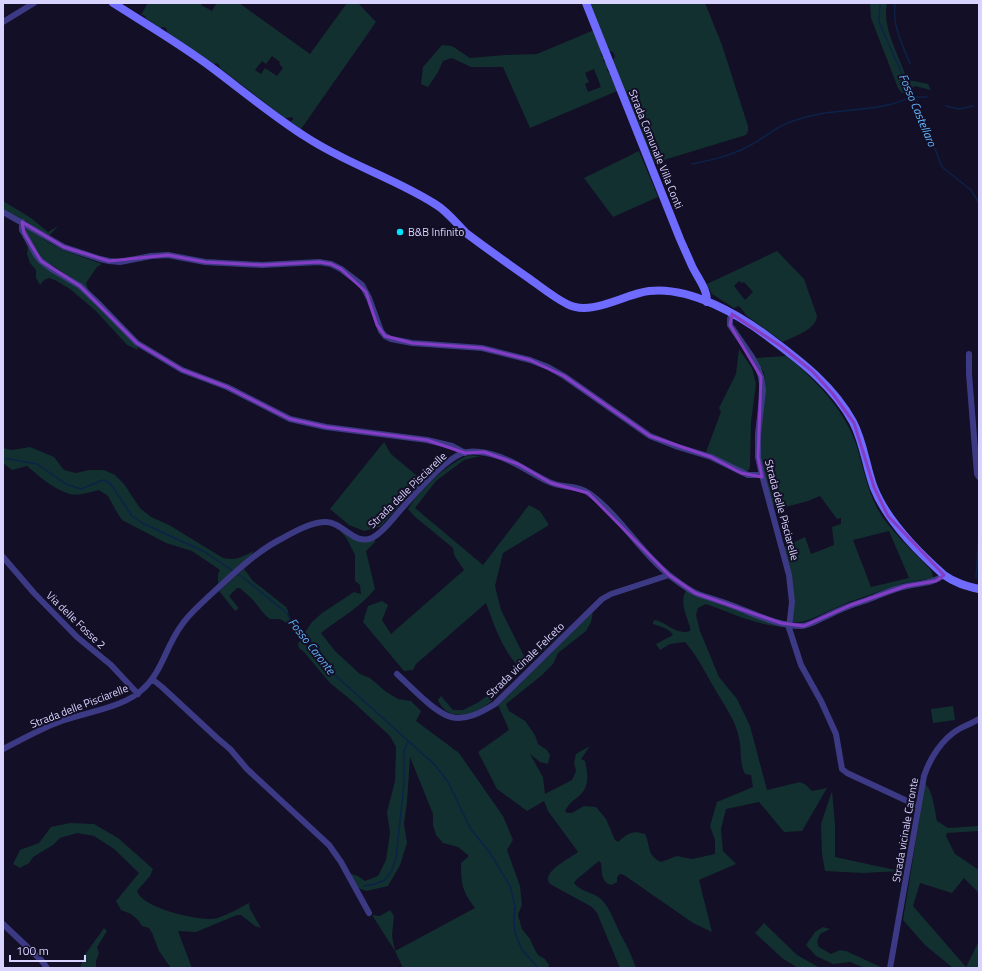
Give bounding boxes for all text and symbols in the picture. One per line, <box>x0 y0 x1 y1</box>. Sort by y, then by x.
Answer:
water label: Fosso Castellaro <box>894 71 942 150</box>
street label: Strada Comunale Villa Conti <box>625 87 687 211</box>
place label: B&B Infinito <box>408 224 464 240</box>
marker: B&B Infinito <box>395 227 405 237</box>
street label: Strada delle Pisciarelle <box>364 448 450 532</box>
street label: Strada delle Pisciarelle <box>761 458 803 563</box>
street label: Via delle Fosse 2 <box>43 588 109 652</box>
water label: Fosso Caronte <box>284 614 341 679</box>
street label: Strada vicinale Felceto <box>482 618 568 702</box>
street label: Strada delle Pisciarelle <box>28 680 131 732</box>
street label: Strada vicinale Caronte <box>888 776 922 884</box>
scale bar <box>10 937 85 963</box>
text: 100 m <box>16 941 49 960</box>

